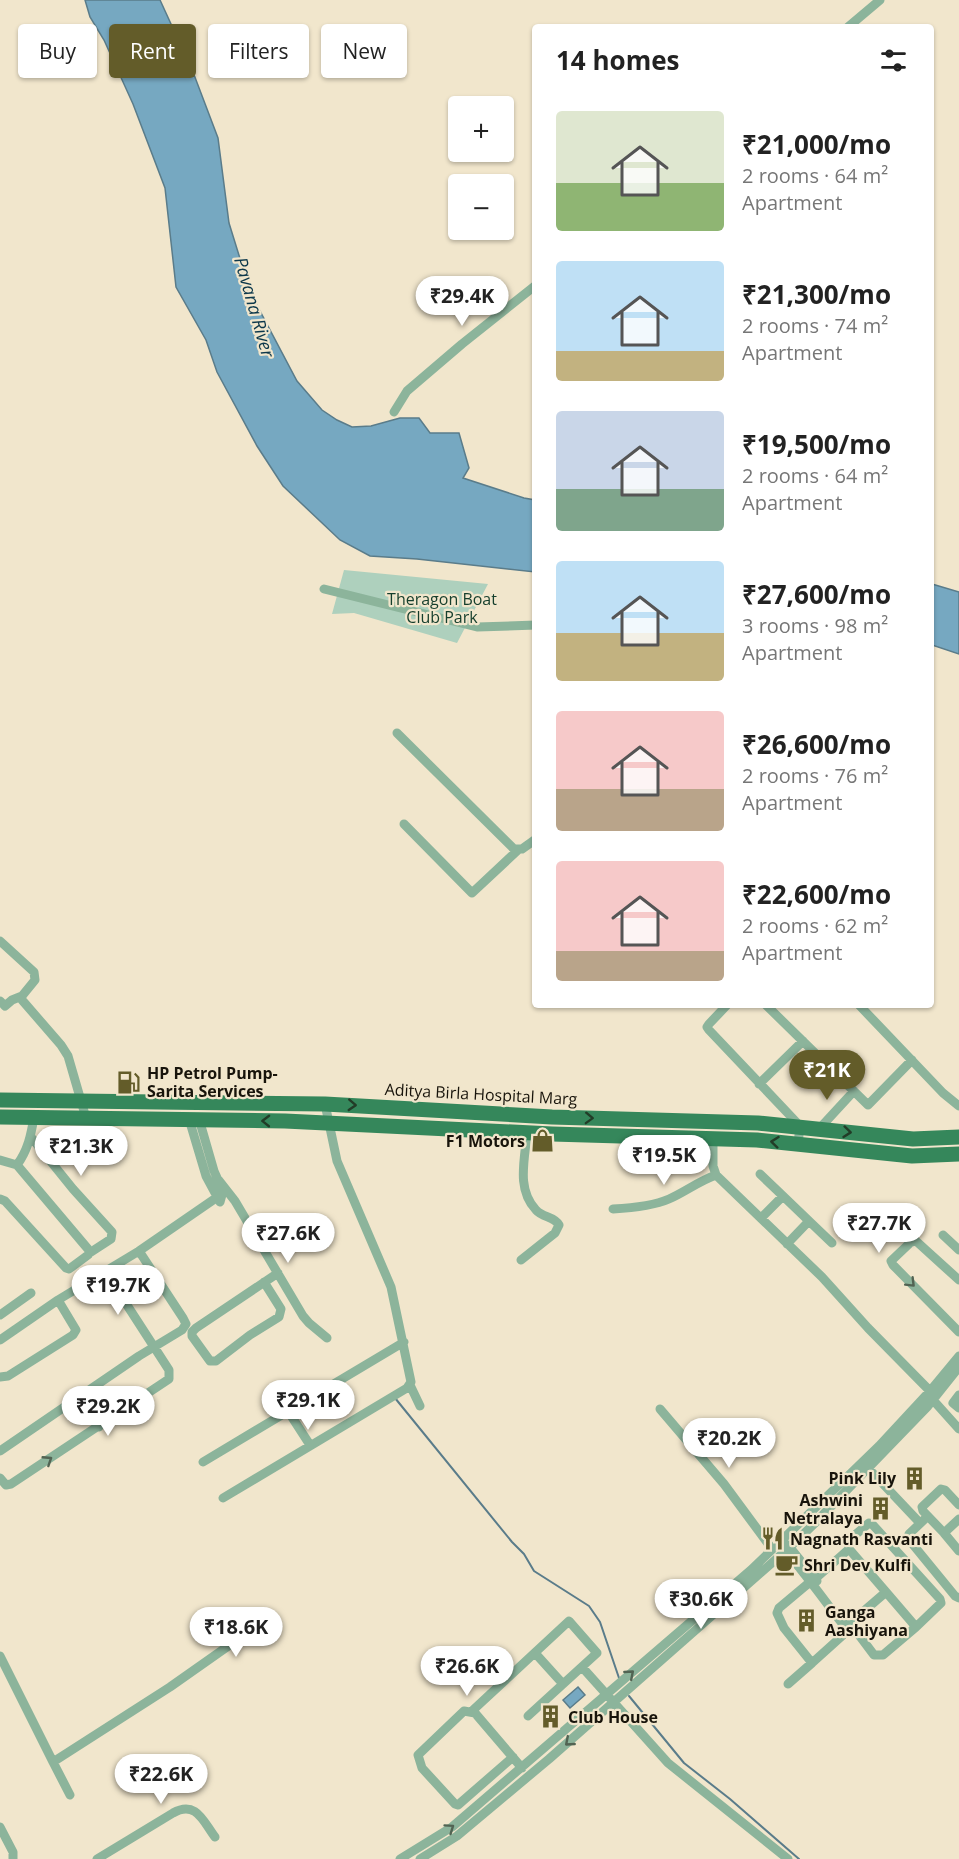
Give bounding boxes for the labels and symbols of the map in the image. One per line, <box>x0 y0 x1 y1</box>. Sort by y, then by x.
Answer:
water label: Pavana River <box>229 254 281 361</box>
pin: ₹29.4K <box>413 276 511 327</box>
park label: Theragon Boat Club Park <box>387 588 497 628</box>
pin: ₹21K <box>791 1050 863 1101</box>
place label: HP Petrol Pump- Sarita Services <box>147 1062 278 1102</box>
fuel station icon: HP Petrol Pump- Sarita Services <box>116 1069 142 1095</box>
street label: Aditya Birla Hospital Marg <box>384 1078 578 1110</box>
one-way arrow <box>348 1099 357 1112</box>
one-way arrow <box>585 1112 594 1124</box>
one-way arrow <box>261 1114 270 1127</box>
one-way arrow <box>842 1125 851 1137</box>
pin: ₹21.3K <box>32 1126 130 1177</box>
shop icon: F1 Motors <box>530 1128 556 1154</box>
place label: F1 Motors <box>446 1130 525 1152</box>
pin: ₹19.5K <box>615 1135 713 1186</box>
one-way arrow <box>771 1136 780 1149</box>
pin: ₹27.7K <box>830 1203 928 1254</box>
pin: ₹27.6K <box>239 1213 337 1264</box>
pin: ₹19.7K <box>69 1265 167 1316</box>
one-way arrow <box>904 1276 915 1287</box>
pin: ₹29.1K <box>259 1380 357 1431</box>
pin: ₹29.2K <box>59 1386 157 1437</box>
pin: ₹20.2K <box>680 1418 778 1469</box>
one-way arrow <box>41 1456 52 1467</box>
building icon: Pink Lily <box>901 1465 927 1491</box>
place label: Pink Lily <box>829 1467 897 1489</box>
place label: Ashwini Netralaya <box>783 1489 863 1529</box>
building icon: Ashwini Netralaya <box>868 1496 894 1522</box>
restaurant icon: Nagnath Rasvanti <box>759 1526 785 1552</box>
place label: Nagnath Rasvanti <box>790 1528 933 1550</box>
cafe icon: Shri Dev Kulfi <box>773 1552 799 1578</box>
place label: Shri Dev Kulfi <box>804 1554 911 1576</box>
pin: ₹30.6K <box>652 1579 750 1630</box>
place label: Ganga Aashiyana <box>825 1601 908 1641</box>
pin: ₹18.6K <box>187 1607 285 1658</box>
building icon: Ganga Aashiyana <box>794 1608 820 1634</box>
pin: ₹26.6K <box>418 1646 516 1697</box>
one-way arrow <box>623 1670 634 1681</box>
building icon: Club House <box>537 1704 563 1730</box>
place label: Club House <box>568 1706 658 1728</box>
one-way arrow <box>565 1735 576 1746</box>
pin: ₹22.6K <box>112 1754 210 1805</box>
one-way arrow <box>443 1824 454 1835</box>

